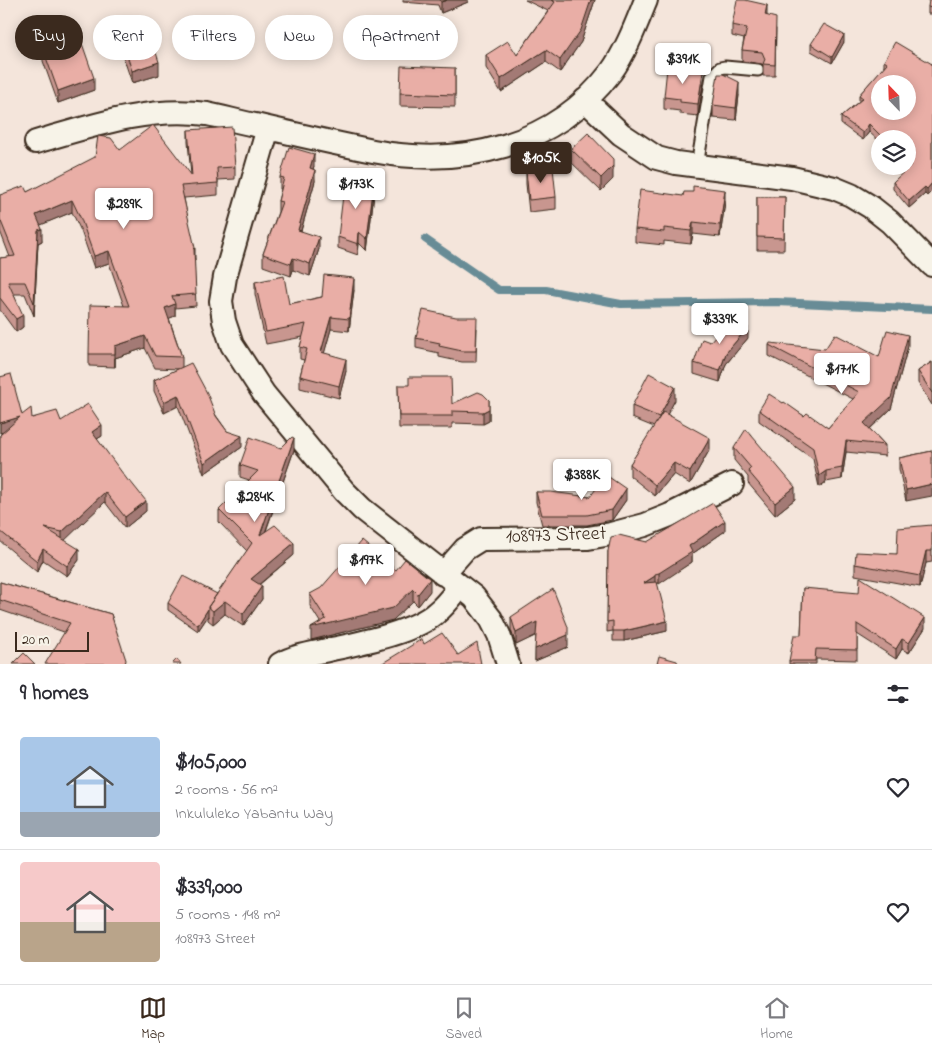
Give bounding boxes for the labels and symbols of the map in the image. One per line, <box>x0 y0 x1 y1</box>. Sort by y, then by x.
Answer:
pin: $391K <box>648 42 718 85</box>
north arrow <box>871 75 916 120</box>
pin: $105K <box>506 142 576 184</box>
pin: $173K <box>321 168 391 210</box>
pin: $289K <box>89 188 159 230</box>
pin: $339K <box>685 302 755 345</box>
pin: $171K <box>807 352 877 395</box>
pin: $388K <box>547 458 617 501</box>
pin: $284K <box>220 480 290 523</box>
street label: 108973 Street <box>505 520 607 552</box>
pin: $197K <box>331 544 401 586</box>
scale bar <box>15 629 89 652</box>

